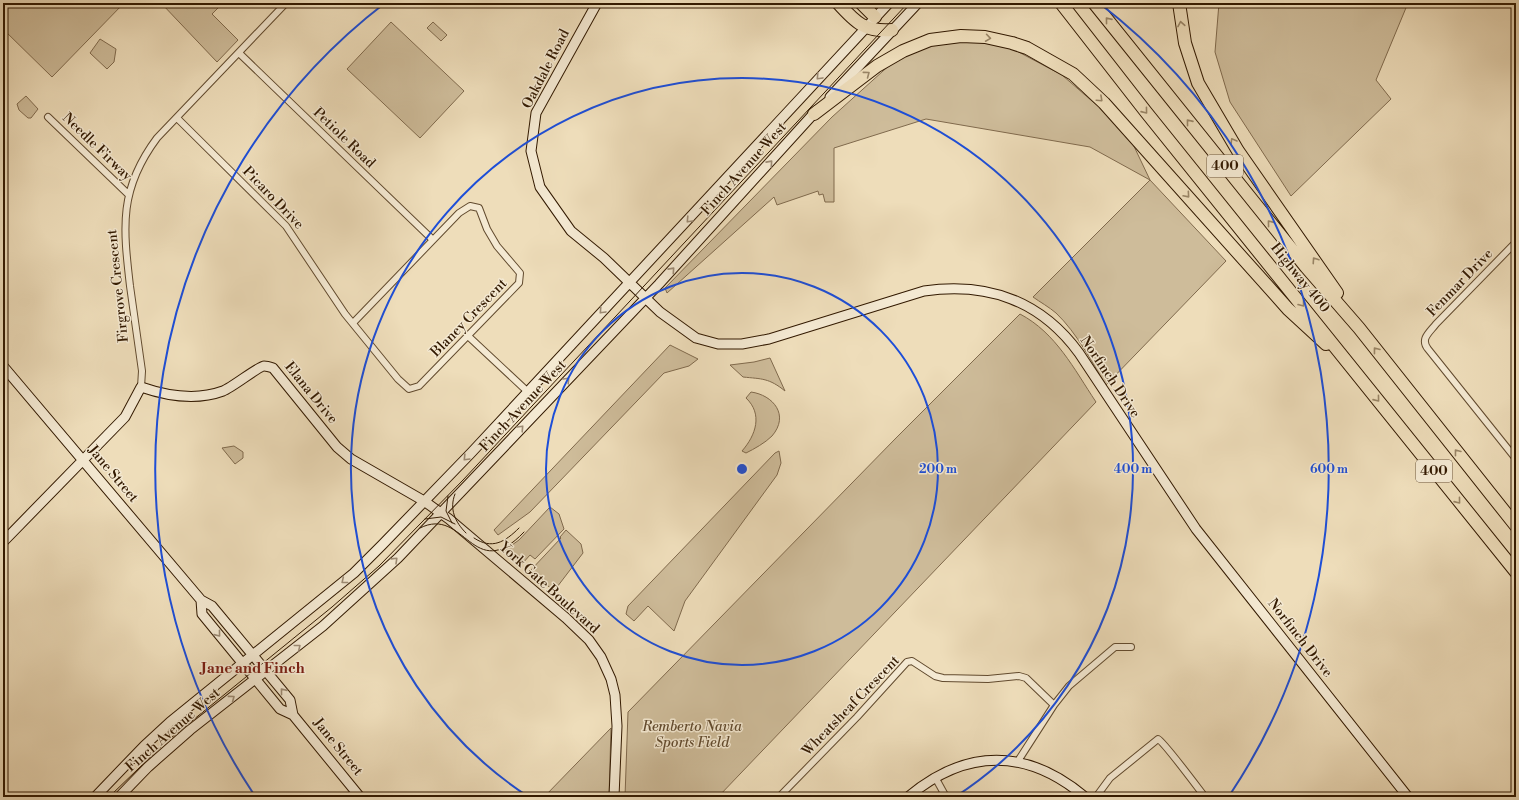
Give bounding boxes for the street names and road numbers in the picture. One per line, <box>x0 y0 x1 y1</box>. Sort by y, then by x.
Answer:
street label: Oakdale Road <box>518 26 574 112</box>
street label: Petiole Road <box>309 104 379 172</box>
street label: Needle Firway <box>58 109 136 185</box>
street label: Finch Avenue West <box>697 119 791 219</box>
road number: 400 <box>1207 155 1243 177</box>
street label: Picaro Drive <box>239 163 307 233</box>
street label: Firgrove Crescent <box>103 229 133 343</box>
street label: Highway 400 <box>1266 239 1334 317</box>
street label: Fenmar Drive <box>1423 245 1497 321</box>
street label: Blaney Crescent <box>426 275 511 362</box>
street label: Norfinch Drive <box>1076 332 1144 422</box>
street label: Finch Avenue West <box>476 356 570 456</box>
street label: Elana Drive <box>280 358 342 428</box>
street label: Jane Street <box>83 441 142 506</box>
road number: 400 <box>1416 460 1452 482</box>
street label: York Gate Boulevard <box>494 537 603 638</box>
street label: Norfinch Drive <box>1264 595 1336 681</box>
street label: Wheatsheaf Crescent <box>798 652 904 761</box>
street label: Finch Avenue West <box>122 684 224 776</box>
street label: Jane Street <box>309 714 367 780</box>

